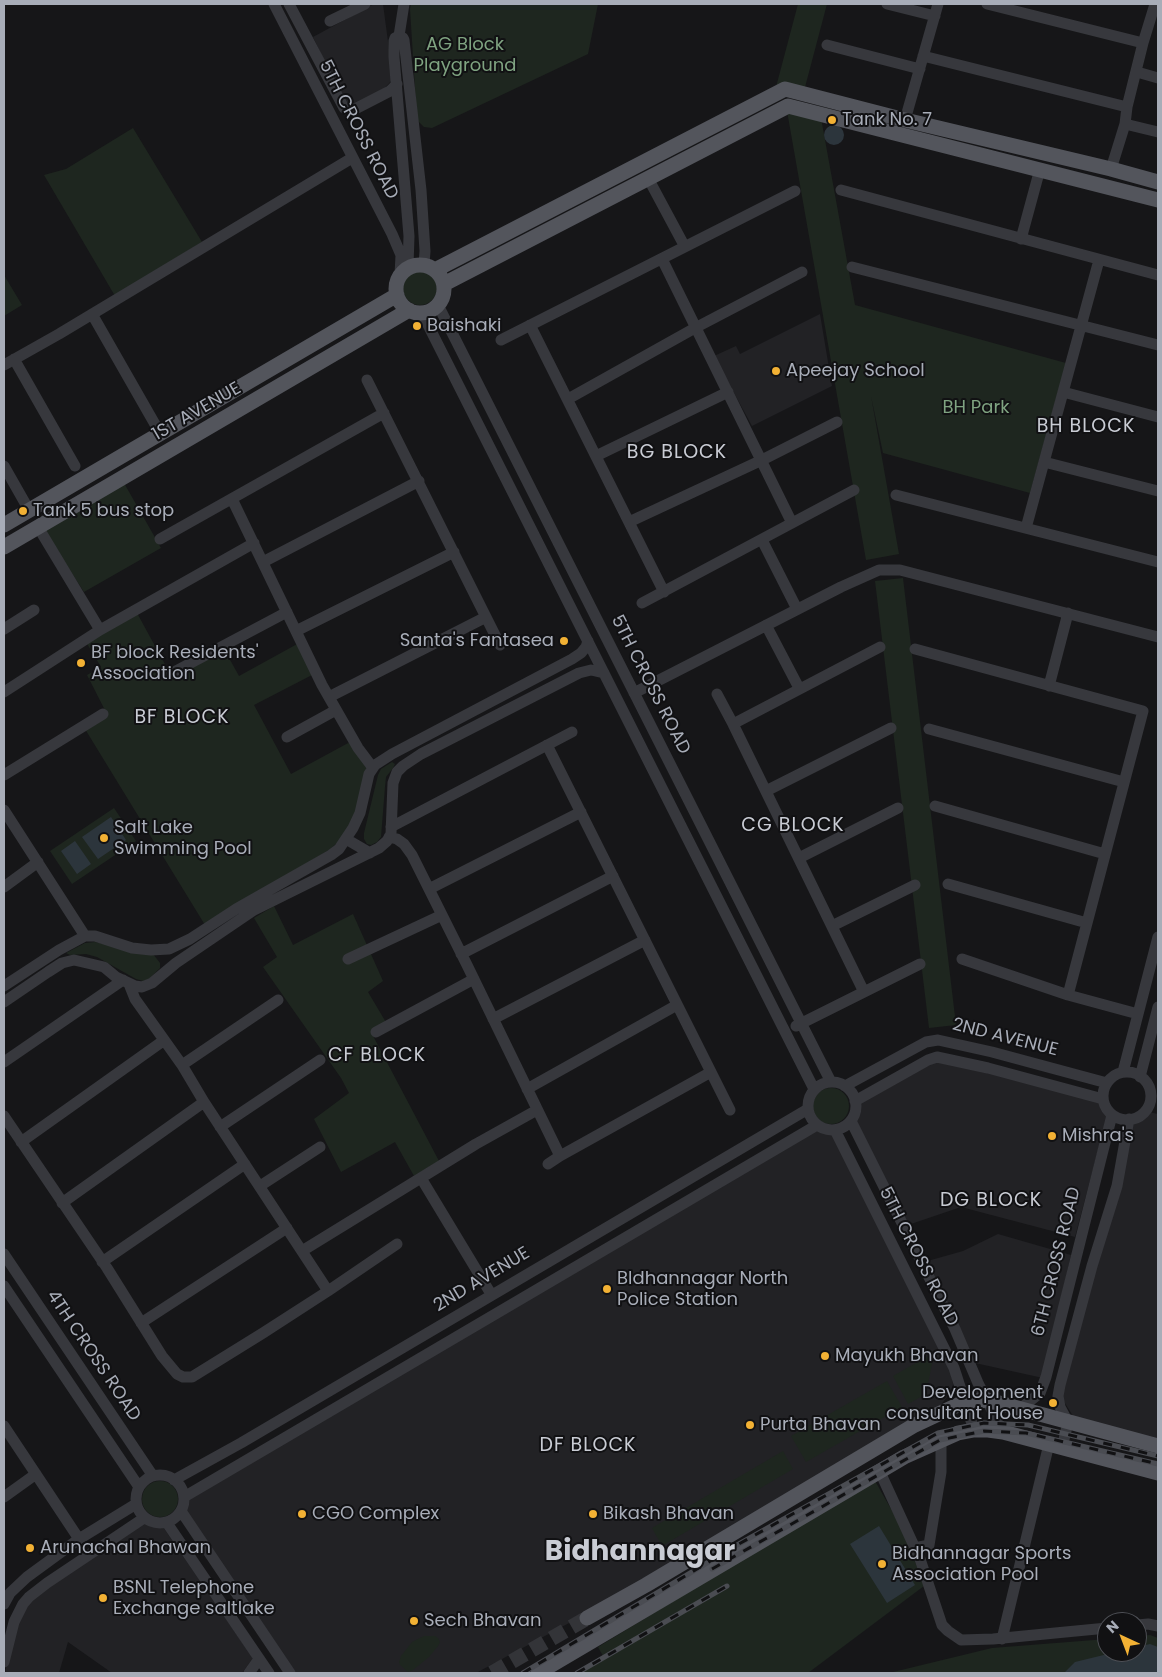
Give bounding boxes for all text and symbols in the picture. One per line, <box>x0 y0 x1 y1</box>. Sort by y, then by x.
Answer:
park label: AG Block Playground <box>414 34 516 76</box>
street label: 5TH CROSS ROAD <box>314 57 402 203</box>
place label: Tank No. 7 <box>842 109 932 131</box>
marker: Tank No. 7 <box>826 114 838 126</box>
place label: Baishaki <box>427 315 501 337</box>
marker: Baishaki <box>411 320 423 332</box>
place label: Apeejay School <box>786 360 925 382</box>
marker: Apeejay School <box>770 365 782 377</box>
street label: 1ST AVENUE <box>149 378 245 446</box>
park label: BH Park <box>943 397 1009 419</box>
district label: BH BLOCK <box>1036 416 1136 438</box>
district label: BG BLOCK <box>626 442 728 464</box>
place label: Tank 5 bus stop <box>33 500 174 522</box>
marker: Tank 5 bus stop <box>17 505 29 517</box>
street label: 5TH CROSS ROAD <box>606 612 694 758</box>
place label: Santa's Fantasea <box>400 630 554 652</box>
marker: Santa's Fantasea <box>558 635 570 647</box>
place label: BF block Residents' Association <box>91 642 259 684</box>
marker: BF block Residents' Association <box>75 657 87 669</box>
district label: BF BLOCK <box>133 707 231 729</box>
district label: CG BLOCK <box>740 815 846 837</box>
place label: Salt Lake Swimming Pool <box>114 817 252 860</box>
marker: Salt Lake Swimming Pool <box>98 832 110 844</box>
street label: 2ND AVENUE <box>950 1014 1060 1062</box>
district label: CF BLOCK <box>327 1045 427 1067</box>
place label: Mishra's <box>1062 1125 1134 1147</box>
marker: Mishra's <box>1046 1130 1058 1142</box>
street label: 5TH CROSS ROAD <box>874 1184 962 1330</box>
street label: 6TH CROSS ROAD <box>1028 1185 1086 1339</box>
district label: DG BLOCK <box>939 1190 1043 1212</box>
street label: 2ND AVENUE <box>430 1243 534 1317</box>
place label: BIdhannagar North Police Station <box>617 1268 788 1310</box>
marker: BIdhannagar North Police Station <box>601 1283 613 1295</box>
street label: 4TH CROSS ROAD <box>41 1286 145 1426</box>
place label: Mayukh Bhavan <box>835 1345 978 1367</box>
marker: Mayukh Bhavan <box>819 1350 831 1362</box>
place label: Development consultant House <box>886 1382 1043 1425</box>
marker: Development consultant House <box>1047 1397 1059 1409</box>
place label: Purta Bhavan <box>760 1414 881 1436</box>
marker: Purta Bhavan <box>744 1419 756 1431</box>
district label: DF BLOCK <box>539 1435 637 1457</box>
place label: CGO Complex <box>312 1503 439 1525</box>
place label: Bikash Bhavan <box>603 1503 734 1525</box>
marker: CGO Complex <box>296 1508 308 1520</box>
marker: Bikash Bhavan <box>587 1508 599 1520</box>
district label: Bidhannagar <box>545 1536 735 1570</box>
place label: Arunachal Bhawan <box>40 1537 211 1559</box>
marker: Arunachal Bhawan <box>24 1542 36 1554</box>
place label: Bidhannagar Sports Association Pool <box>892 1543 1071 1586</box>
marker: Bidhannagar Sports Association Pool <box>876 1558 888 1570</box>
place label: BSNL Telephone Exchange saltlake <box>113 1577 275 1620</box>
marker: BSNL Telephone Exchange saltlake <box>97 1592 109 1604</box>
place label: Sech Bhavan <box>424 1610 541 1632</box>
north arrow <box>1097 1612 1147 1662</box>
marker: Sech Bhavan <box>408 1615 420 1627</box>
text: N <box>1102 1616 1123 1638</box>

